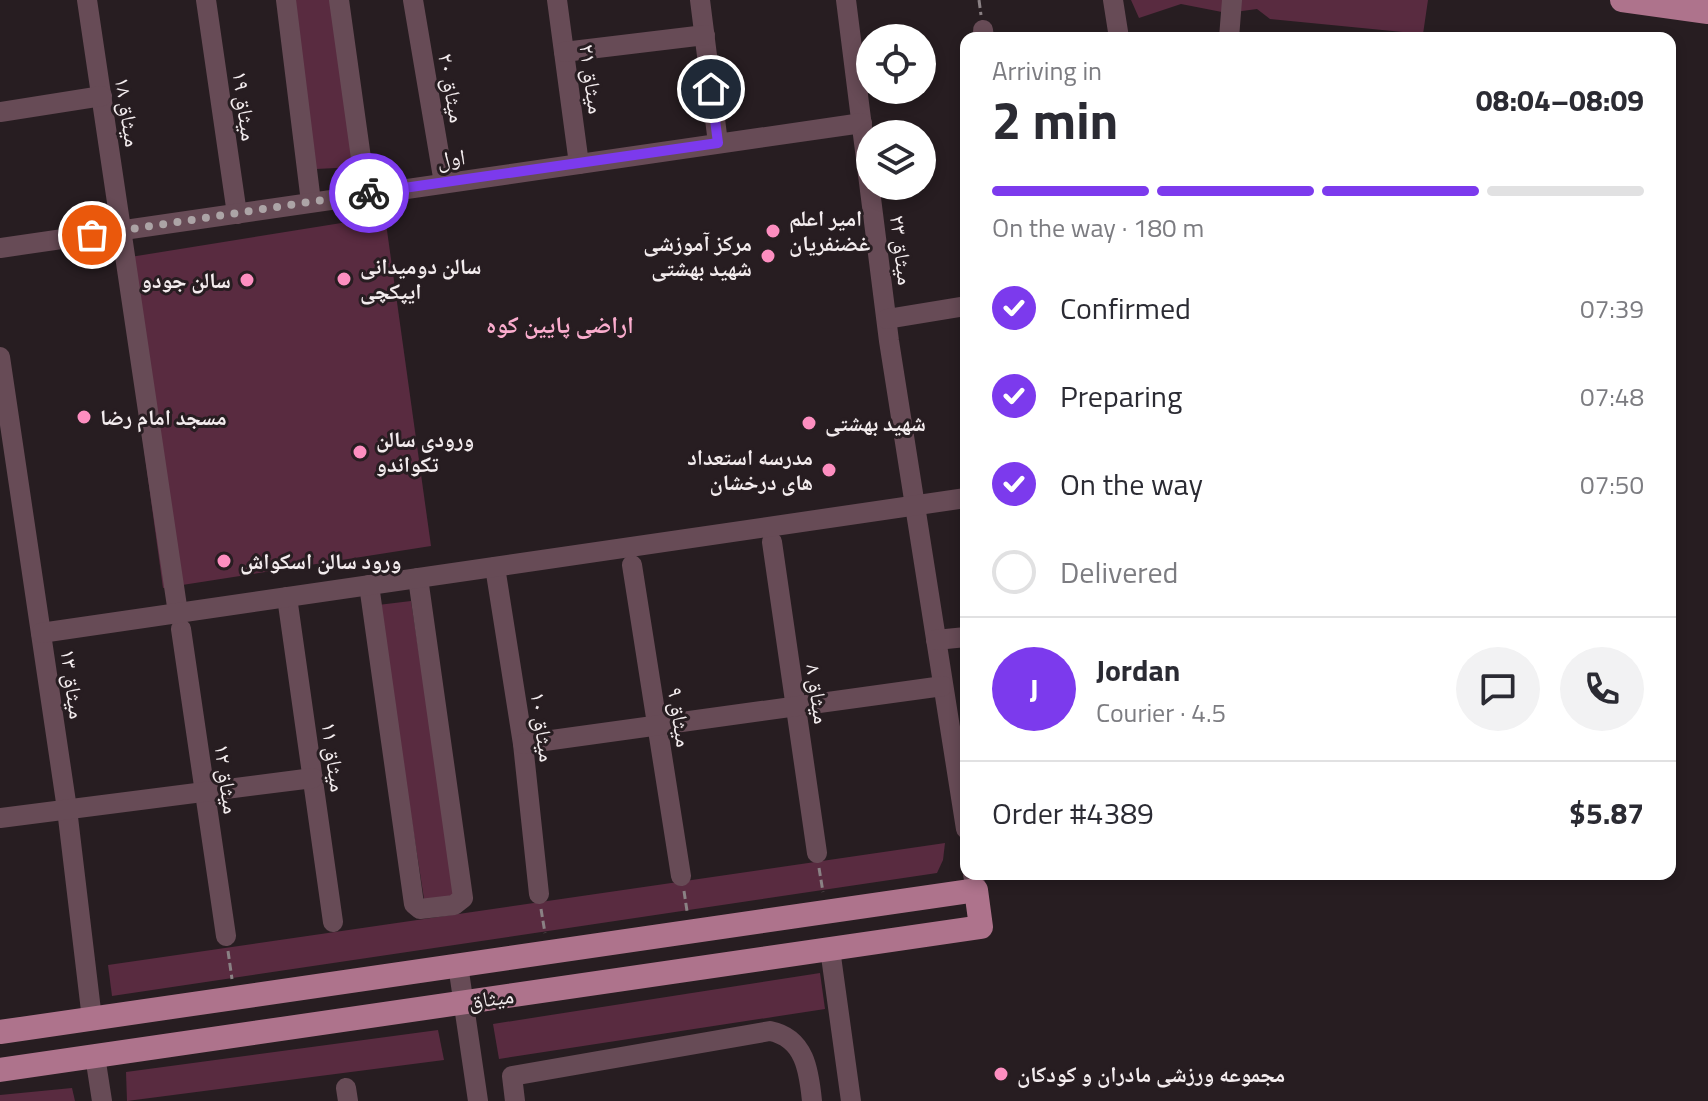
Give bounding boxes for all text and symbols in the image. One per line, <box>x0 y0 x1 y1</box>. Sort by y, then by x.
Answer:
map controls <box>856 24 936 200</box>
button: locate <box>856 24 936 104</box>
street label: میثاق ۲۱ <box>570 42 614 116</box>
street label: میثاق ۲۰ <box>429 50 475 126</box>
text: Arriving in <box>992 51 1102 90</box>
pin <box>677 55 745 123</box>
icon: home <box>689 67 733 111</box>
street label: میثاق ۱۹ <box>223 69 267 143</box>
street label: میثاق ۱۸ <box>106 75 150 149</box>
text: 08:04–08:09 <box>1476 77 1644 123</box>
text: 2 min <box>992 80 1118 159</box>
button: layers <box>856 120 936 200</box>
street label: اول <box>434 139 468 177</box>
courier <box>329 153 409 233</box>
icon: bike <box>347 171 391 215</box>
pin <box>58 201 126 269</box>
place label: امیر اعلم غضنفریان <box>789 201 870 260</box>
text: On the way · 180 m <box>992 208 1204 247</box>
icon: bag <box>70 213 114 257</box>
street label: میثاق ۲۳ <box>881 213 923 287</box>
marker: امیر اعلم غضنفریان <box>764 222 782 240</box>
place label: مرکز آموزشی شهید بهشتی <box>643 226 752 285</box>
marker: مرکز آموزشی شهید بهشتی <box>759 247 777 265</box>
place label: سالن دومیدانی ایپکچی <box>360 249 482 308</box>
place label: سالن جودو <box>141 263 231 297</box>
marker: سالن دومیدانی ایپکچی <box>335 270 353 288</box>
marker: سالن جودو <box>238 271 256 289</box>
text: Confirmed <box>1060 285 1191 331</box>
icon: check <box>992 286 1036 330</box>
text: 07:39 <box>1580 289 1644 328</box>
district label: اراضی پایین کوه <box>486 306 634 342</box>
text: Preparing <box>1060 373 1182 419</box>
icon: check <box>992 374 1036 418</box>
text: 07:48 <box>1580 377 1644 416</box>
place label: مسجد امام رضا <box>100 400 227 434</box>
place label: شهید بهشتی <box>825 406 926 440</box>
marker: مسجد امام رضا <box>75 408 93 426</box>
marker: شهید بهشتی <box>800 414 818 432</box>
place label: ورودی سالن تکواندو <box>376 422 474 481</box>
place label: مدرسه استعداد های درخشان <box>687 440 813 499</box>
marker: ورودی سالن تکواندو <box>351 443 369 461</box>
marker: مدرسه استعداد های درخشان <box>820 461 838 479</box>
text: On the way <box>1060 461 1203 507</box>
icon: check <box>992 462 1036 506</box>
text: 07:50 <box>1580 465 1644 504</box>
place label: ورود سالن اسکواش <box>240 544 401 578</box>
text: Delivered <box>1060 549 1178 595</box>
marker: ورود سالن اسکواش <box>215 552 233 570</box>
street label: میثاق ۱۳ <box>51 647 95 721</box>
text: Jordan <box>1096 647 1180 693</box>
button: chat <box>1456 647 1540 731</box>
button: phone <box>1560 647 1644 731</box>
street label: میثاق ۸ <box>797 662 839 726</box>
text: J <box>1029 666 1039 712</box>
street label: میثاق ۹ <box>658 685 702 749</box>
street label: میثاق ۱۰ <box>521 690 565 764</box>
text: Courier · 4.5 <box>1096 693 1226 732</box>
street label: میثاق ۱۱ <box>312 720 356 794</box>
street label: میثاق ۱۲ <box>205 742 249 816</box>
text: Order #4389 <box>992 790 1154 836</box>
text: $5.87 <box>1569 790 1644 836</box>
street label: میثاق <box>466 978 516 1018</box>
place label: مجموعه ورزشی مادران و کودکان <box>1017 1057 1285 1091</box>
marker: مجموعه ورزشی مادران و کودکان <box>992 1065 1010 1083</box>

